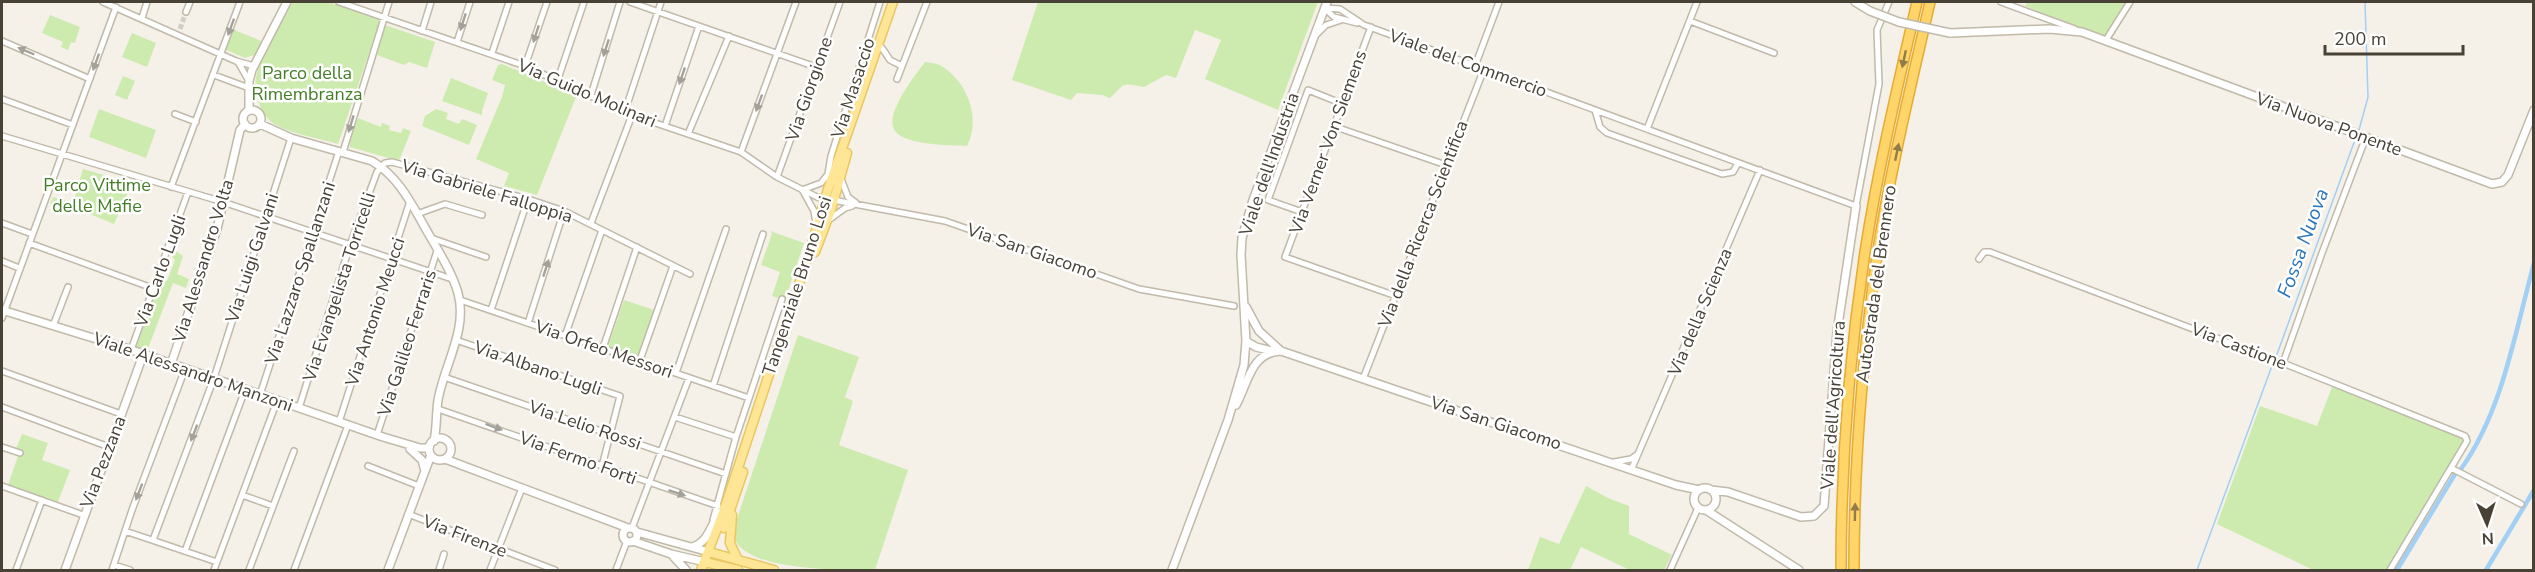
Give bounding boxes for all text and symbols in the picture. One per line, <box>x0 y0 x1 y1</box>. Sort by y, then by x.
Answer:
one-way arrow <box>458 13 468 31</box>
one-way arrow <box>226 18 235 36</box>
scale bar <box>2325 18 2463 56</box>
street label: Viale del Commercio <box>1385 23 1550 103</box>
one-way arrow <box>531 25 540 43</box>
text: 200 m <box>2334 27 2386 51</box>
street label: Via Giorgione <box>780 34 838 145</box>
street label: Via Masaccio <box>825 35 881 142</box>
one-way arrow <box>601 39 610 57</box>
one-way arrow <box>17 46 35 56</box>
street label: Via Verner Von Siemens <box>1283 47 1372 238</box>
one-way arrow <box>1898 49 1908 68</box>
one-way arrow <box>90 53 100 71</box>
street label: Via Guido Molinari <box>513 53 660 133</box>
park label: Parco della Rimembranza <box>251 61 363 106</box>
one-way arrow <box>676 67 686 85</box>
street label: Via Nuova Ponente <box>2252 86 2406 162</box>
street label: Viale dell'Industria <box>1233 89 1305 240</box>
one-way arrow <box>753 94 763 112</box>
one-way arrow <box>346 115 356 133</box>
street label: Via della Ricerca Scientifica <box>1372 117 1474 332</box>
one-way arrow <box>1892 143 1902 161</box>
street label: Via Gabriele Falloppia <box>398 153 576 228</box>
park label: Parco Vittime delle Mafie <box>43 173 151 218</box>
street label: Via Alessandro Volta <box>166 176 239 347</box>
street label: Via Lazzaro Spallanzani <box>259 179 341 368</box>
street label: Autostrada del Brennero <box>1850 184 1902 384</box>
water label: Fossa Nuova <box>2271 185 2335 301</box>
street label: Via Evangelista Torricelli <box>297 189 381 386</box>
street label: Via Luigi Galvani <box>219 190 284 327</box>
street label: Tangenziale Bruno Losi <box>757 193 837 379</box>
street label: Via Carlo Lugli <box>128 211 191 332</box>
street label: Via San Giacomo <box>963 217 1100 285</box>
street label: Via Antonio Meucci <box>339 235 410 390</box>
street label: Via della Scienza <box>1662 244 1738 381</box>
one-way arrow <box>541 259 551 277</box>
street label: Via Galileo Ferraris <box>372 267 442 420</box>
street label: Via Orfeo Messori <box>531 314 676 384</box>
street label: Via Castione <box>2187 316 2290 375</box>
street label: Viale dell'Agricoltura <box>1815 320 1851 491</box>
street label: Viale Alessandro Manzoni <box>89 326 296 417</box>
street label: Via Albano Lugli <box>470 335 605 401</box>
street label: Via San Giacomo <box>1426 390 1565 456</box>
street label: Via Lelio Rossi <box>525 394 644 455</box>
street label: Via Pezzana <box>74 412 132 513</box>
one-way arrow <box>485 423 503 433</box>
one-way arrow <box>188 424 198 442</box>
street label: Via Fermo Forti <box>515 425 640 490</box>
one-way arrow <box>134 484 144 502</box>
one-way arrow <box>668 488 686 498</box>
north arrow <box>2457 494 2517 554</box>
one-way arrow <box>1850 503 1859 522</box>
street label: Via Firenze <box>418 509 511 563</box>
text: N <box>2481 527 2494 549</box>

